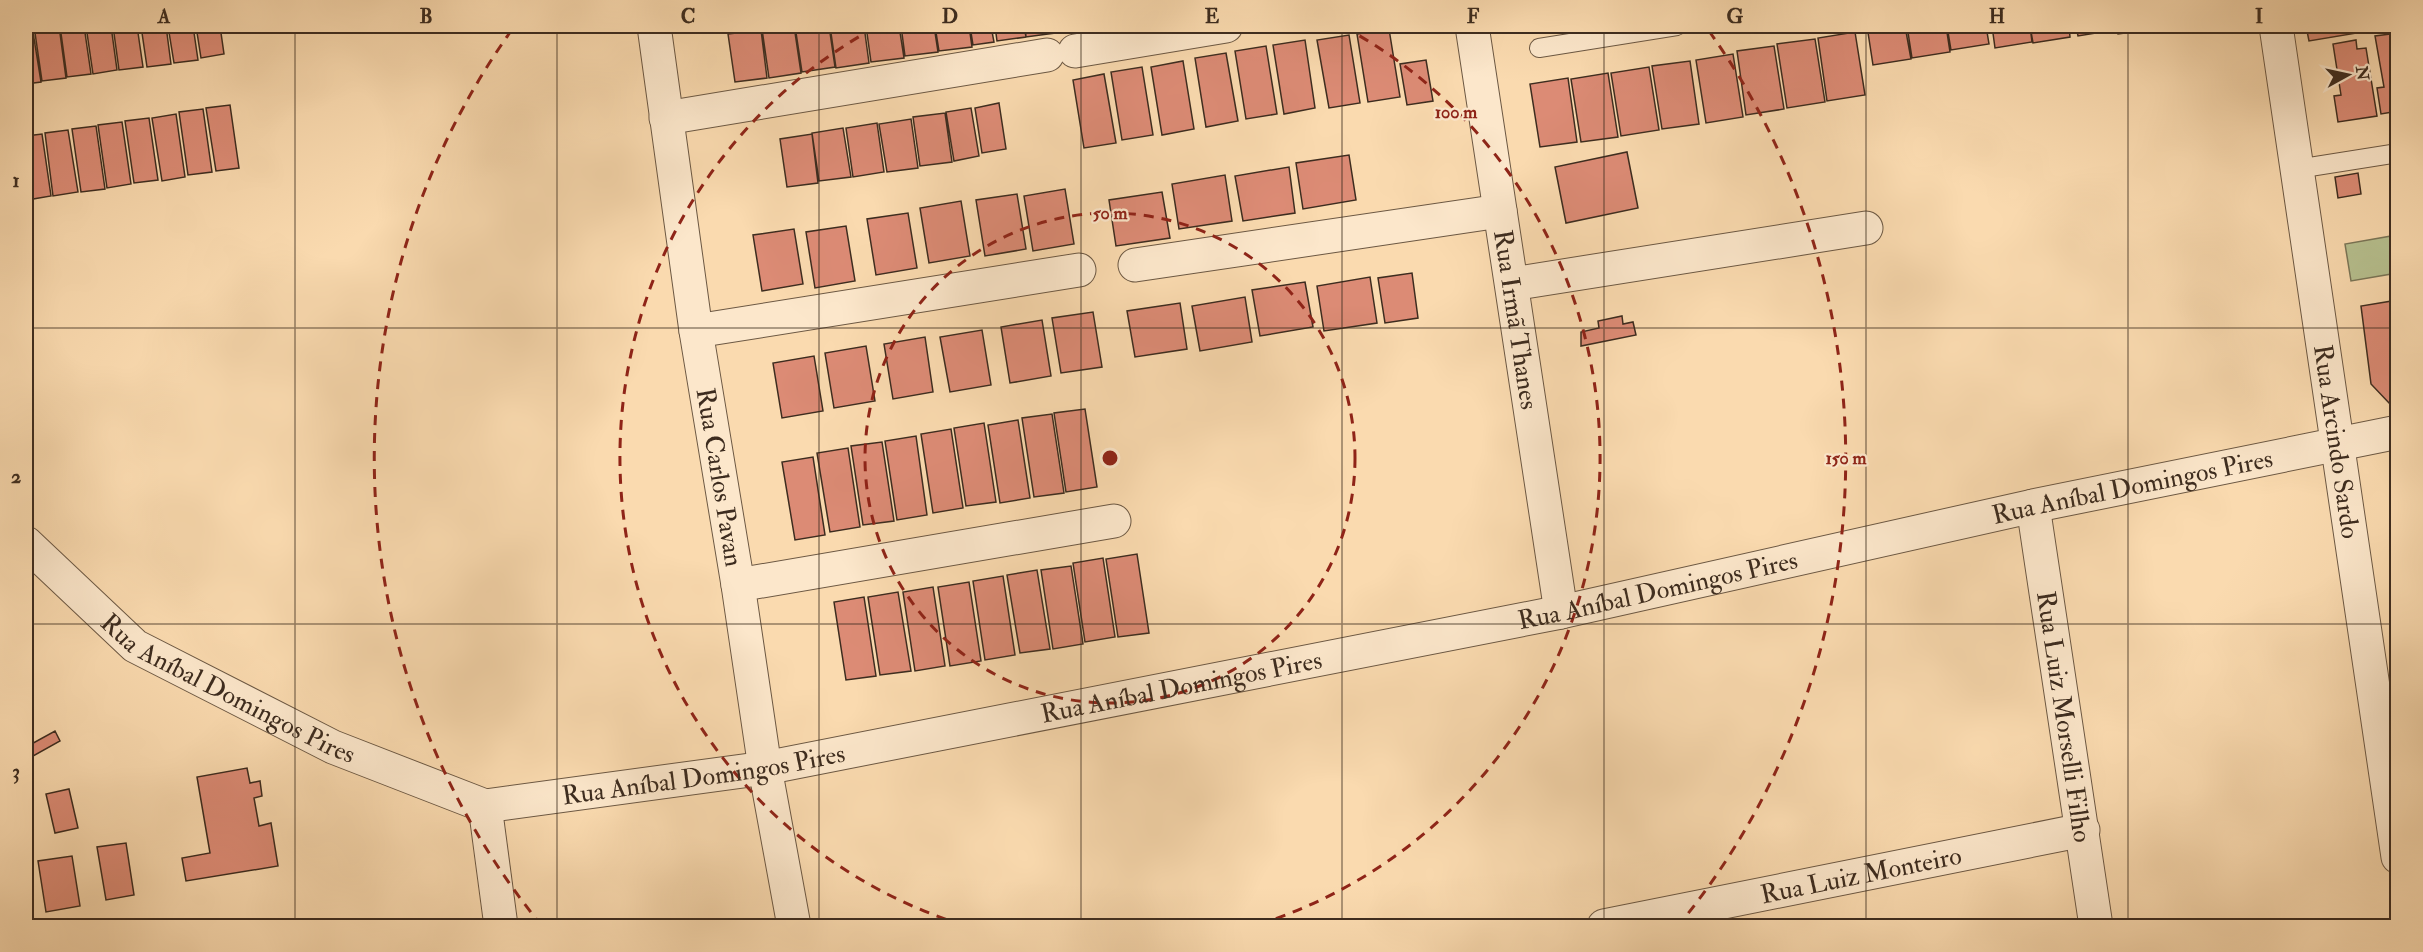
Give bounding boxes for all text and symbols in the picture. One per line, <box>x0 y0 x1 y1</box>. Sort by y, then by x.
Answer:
text: A <box>157 4 171 29</box>
text: B <box>419 4 433 29</box>
text: C <box>681 4 695 29</box>
text: D <box>942 4 958 29</box>
text: E <box>1205 4 1220 29</box>
text: F <box>1467 4 1480 29</box>
text: G <box>1727 4 1744 29</box>
text: H <box>1989 4 2005 29</box>
text: I <box>2255 4 2263 29</box>
north arrow <box>2318 45 2378 105</box>
text: N <box>2351 64 2373 82</box>
text: 100 m <box>1435 101 1478 124</box>
text: 1 <box>12 168 20 193</box>
text: 50 m <box>1093 202 1128 225</box>
street label: Rua Irmã Thanes <box>1486 228 1545 412</box>
street label: Rua Arcindo Sardo <box>2306 343 2366 541</box>
street label: Rua Carlos Pavan <box>689 386 750 569</box>
street label: Rua Aníbal Domingos Pires <box>1989 443 2276 532</box>
text: 150 m <box>1825 447 1868 470</box>
centre of rings <box>1100 448 1120 468</box>
text: 2 <box>11 464 21 489</box>
street label: Rua Aníbal Domingos Pires <box>1515 544 1801 637</box>
street label: Rua Luiz Morselli Filho <box>2029 589 2098 845</box>
street label: Rua Aníbal Domingos Pires <box>94 607 360 771</box>
street label: Rua Aníbal Domingos Pires <box>1038 644 1325 731</box>
street label: Rua Aníbal Domingos Pires <box>560 738 848 812</box>
text: 3 <box>12 759 20 784</box>
street label: Rua Luiz Monteiro <box>1758 840 1964 911</box>

